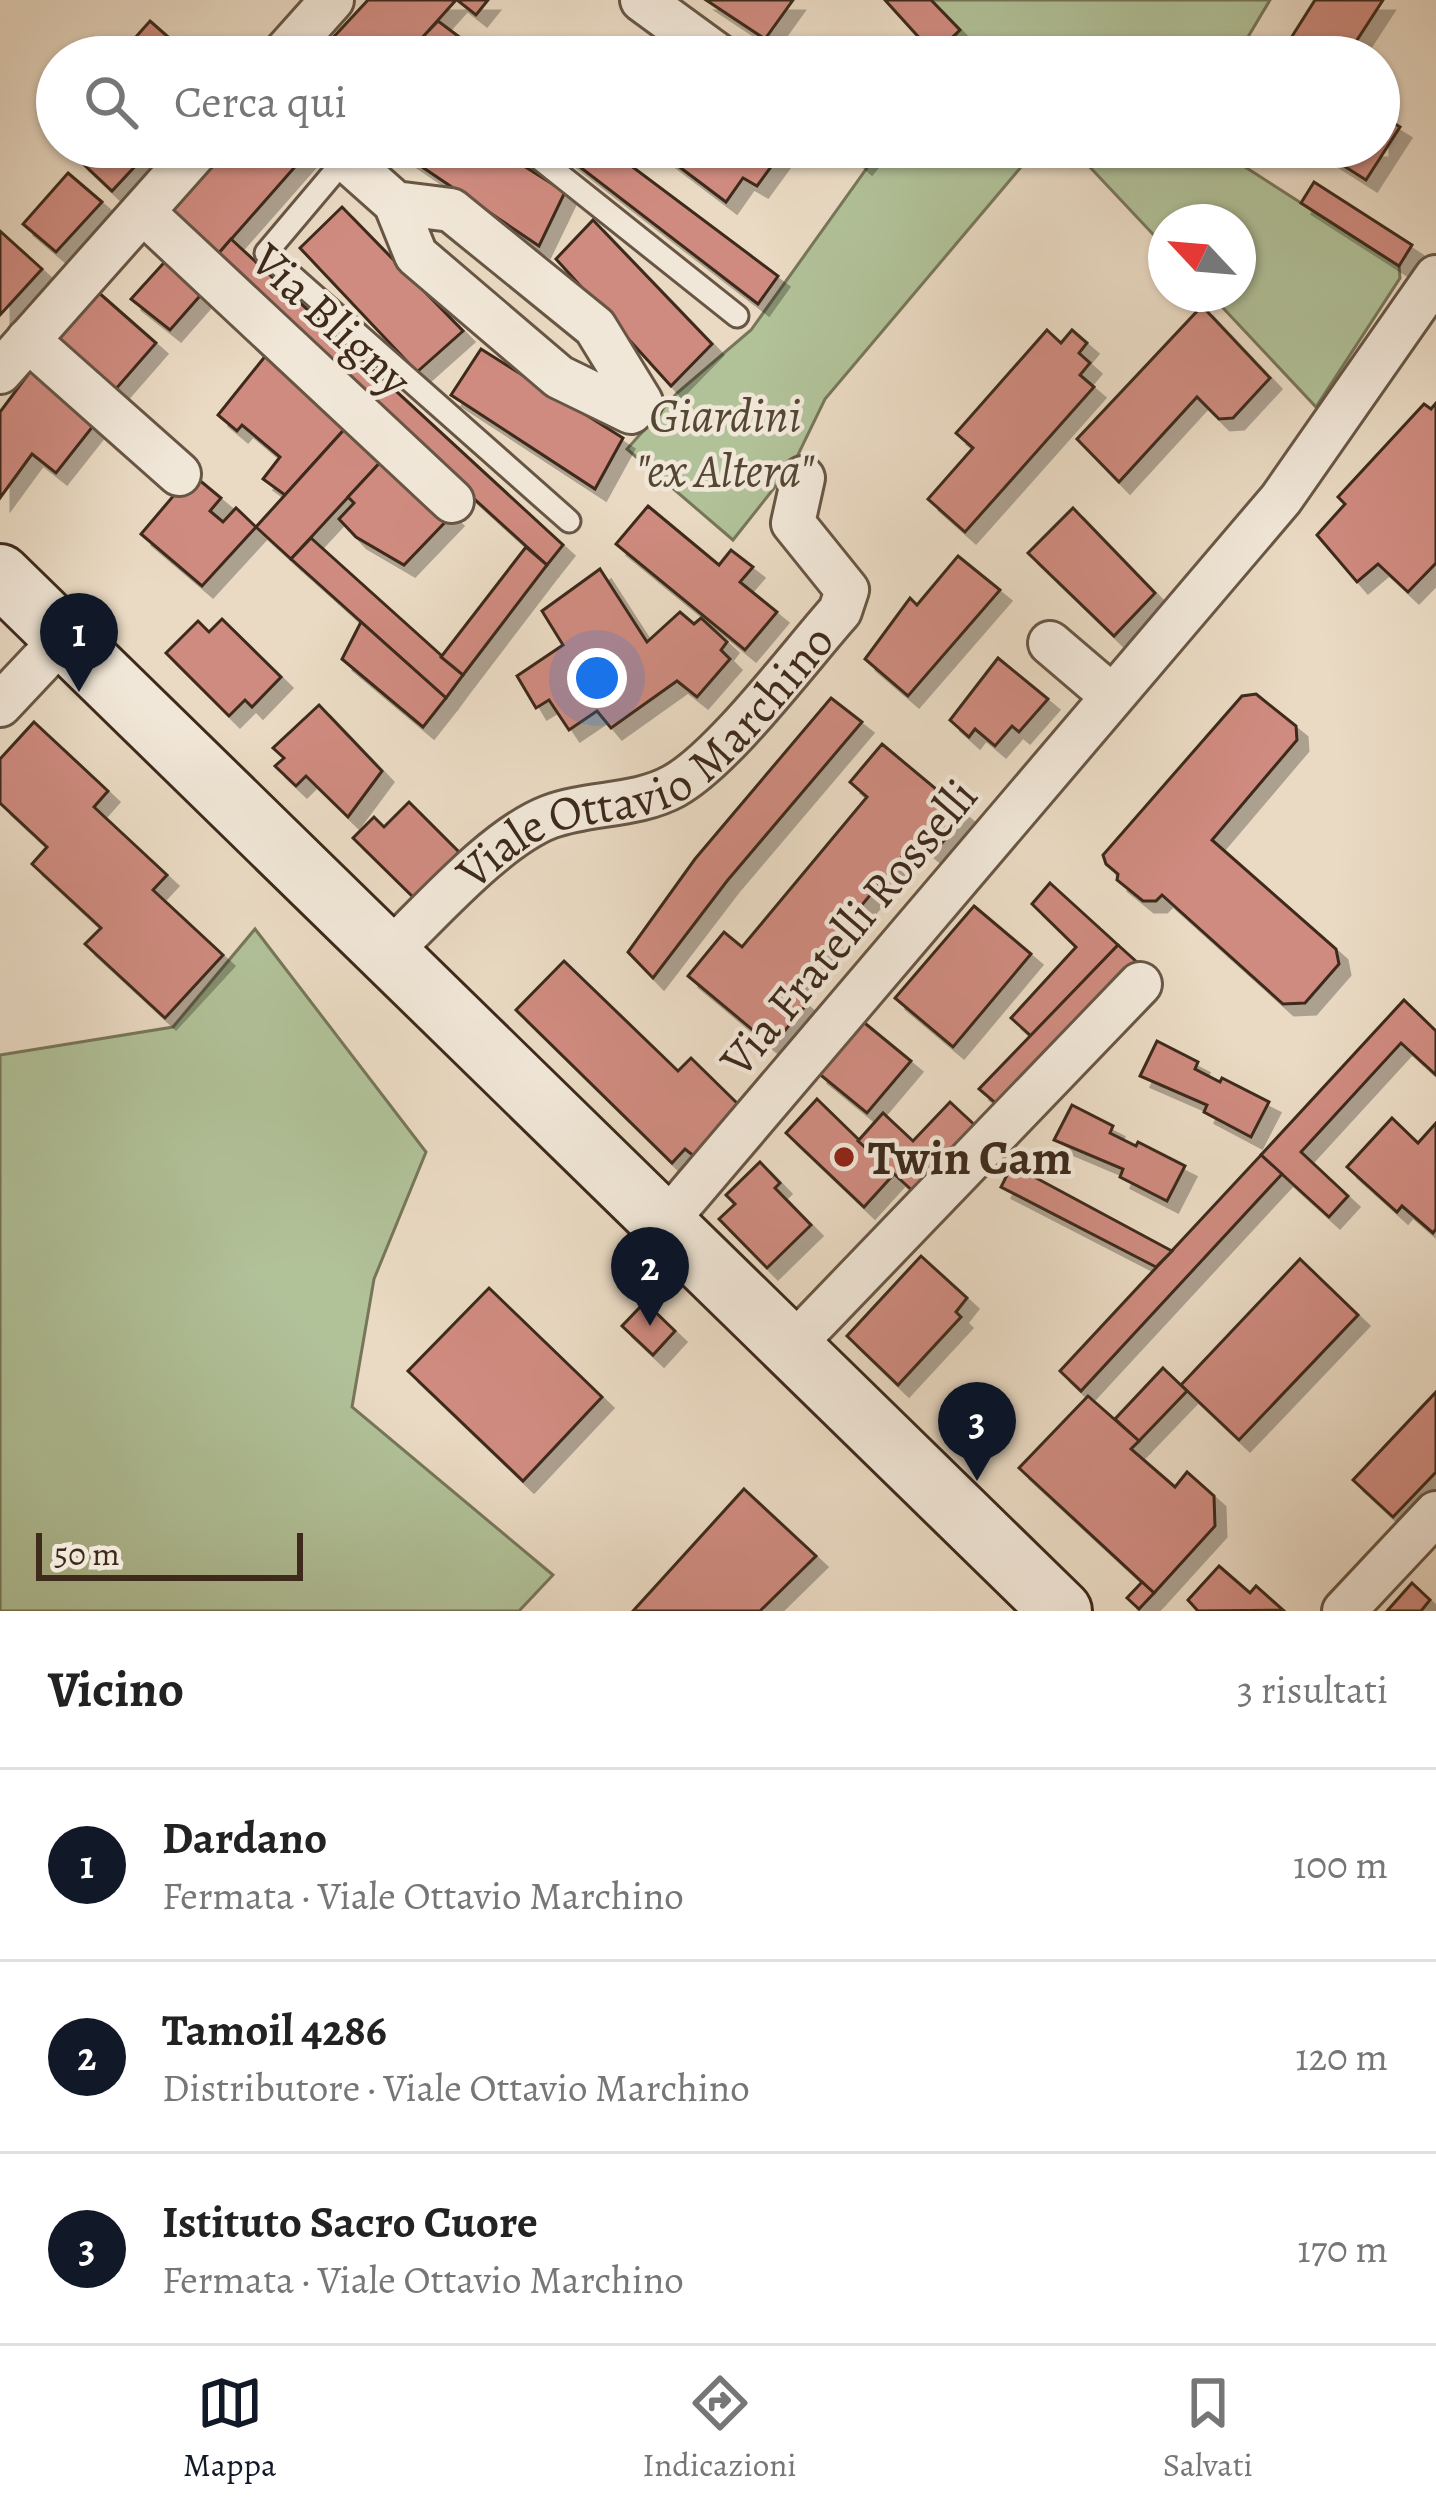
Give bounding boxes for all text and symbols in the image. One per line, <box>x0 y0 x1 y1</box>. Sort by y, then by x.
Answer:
search box <box>36 36 1400 168</box>
icon: search <box>78 69 144 135</box>
text: Cerca qui <box>174 71 347 133</box>
north arrow <box>1148 204 1256 312</box>
street label: Via Bligny <box>236 228 426 412</box>
park label: Giardini "ex Altera" <box>636 382 815 503</box>
pin: 1 <box>40 593 118 692</box>
street label: Viale Ottavio Marchino <box>441 610 849 904</box>
your location <box>567 648 627 708</box>
street label: Via Fratelli Rosselli <box>704 765 993 1091</box>
place label: Twin Cam <box>868 1125 1072 1191</box>
marker: Twin Cam <box>831 1144 857 1170</box>
pin: 2 <box>611 1227 689 1326</box>
pin: 3 <box>938 1382 1016 1481</box>
scale bar <box>36 1527 303 1580</box>
text: 50 m <box>54 1531 120 1576</box>
text: Vicino <box>48 1654 184 1724</box>
text: 3 risultati <box>1237 1663 1388 1716</box>
text: Dardano <box>162 1807 327 1869</box>
text: 1 <box>80 1838 94 1891</box>
text: 100 m <box>1293 1838 1388 1891</box>
text: Fermata · Viale Ottavio Marchino <box>162 1869 684 1922</box>
text: Tamoil 4286 <box>162 1999 387 2061</box>
text: 2 <box>78 2030 96 2083</box>
text: 120 m <box>1295 2030 1388 2083</box>
text: Distributore · Viale Ottavio Marchino <box>162 2061 750 2114</box>
text: Istituto Sacro Cuore <box>162 2191 538 2253</box>
text: 3 <box>79 2222 95 2275</box>
text: 170 m <box>1297 2222 1388 2275</box>
text: Fermata · Viale Ottavio Marchino <box>162 2253 684 2306</box>
tab: Mappa <box>183 2370 276 2487</box>
tab: Indicazioni <box>643 2370 797 2487</box>
tab: Salvati <box>1163 2370 1253 2487</box>

